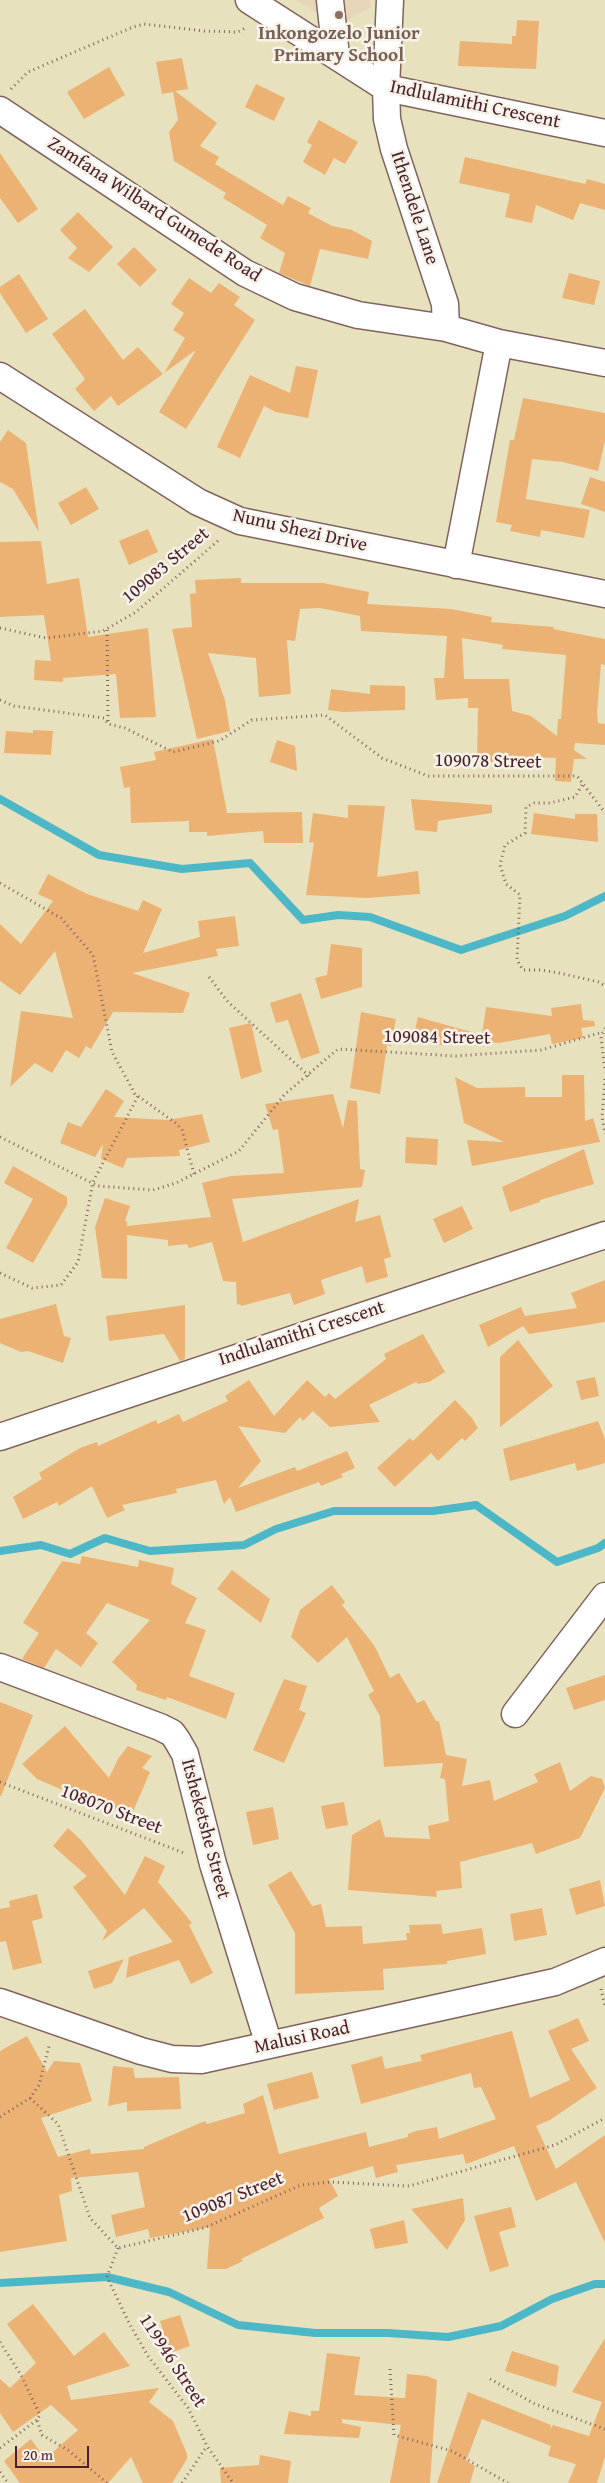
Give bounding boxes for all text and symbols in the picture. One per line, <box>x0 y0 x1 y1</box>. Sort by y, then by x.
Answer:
marker: Inkongozelo Junior Primary School <box>333 9 345 21</box>
place label: Inkongozelo Junior Primary School <box>258 23 420 67</box>
street label: Indlulamithi Crescent <box>388 76 562 134</box>
street label: Zamfana Wilbard Gumede Road <box>43 132 265 288</box>
street label: Ithendele Lane <box>385 148 443 268</box>
street label: Nunu Shezi Drive <box>231 504 369 558</box>
street label: 109083 Street <box>118 523 214 609</box>
street label: 109078 Street <box>434 750 542 774</box>
street label: 109084 Street <box>383 1026 491 1050</box>
street label: Indlulamithi Crescent <box>216 1296 388 1372</box>
street label: Itsheketshe Street <box>175 1757 235 1901</box>
street label: 108070 Street <box>57 1780 165 1840</box>
street label: Malusi Road <box>252 2017 352 2059</box>
street label: 109087 Street <box>179 2167 287 2229</box>
street label: 119946 Street <box>133 2310 211 2412</box>
scale bar <box>18 2436 91 2468</box>
text: 20 m <box>23 2444 53 2465</box>

